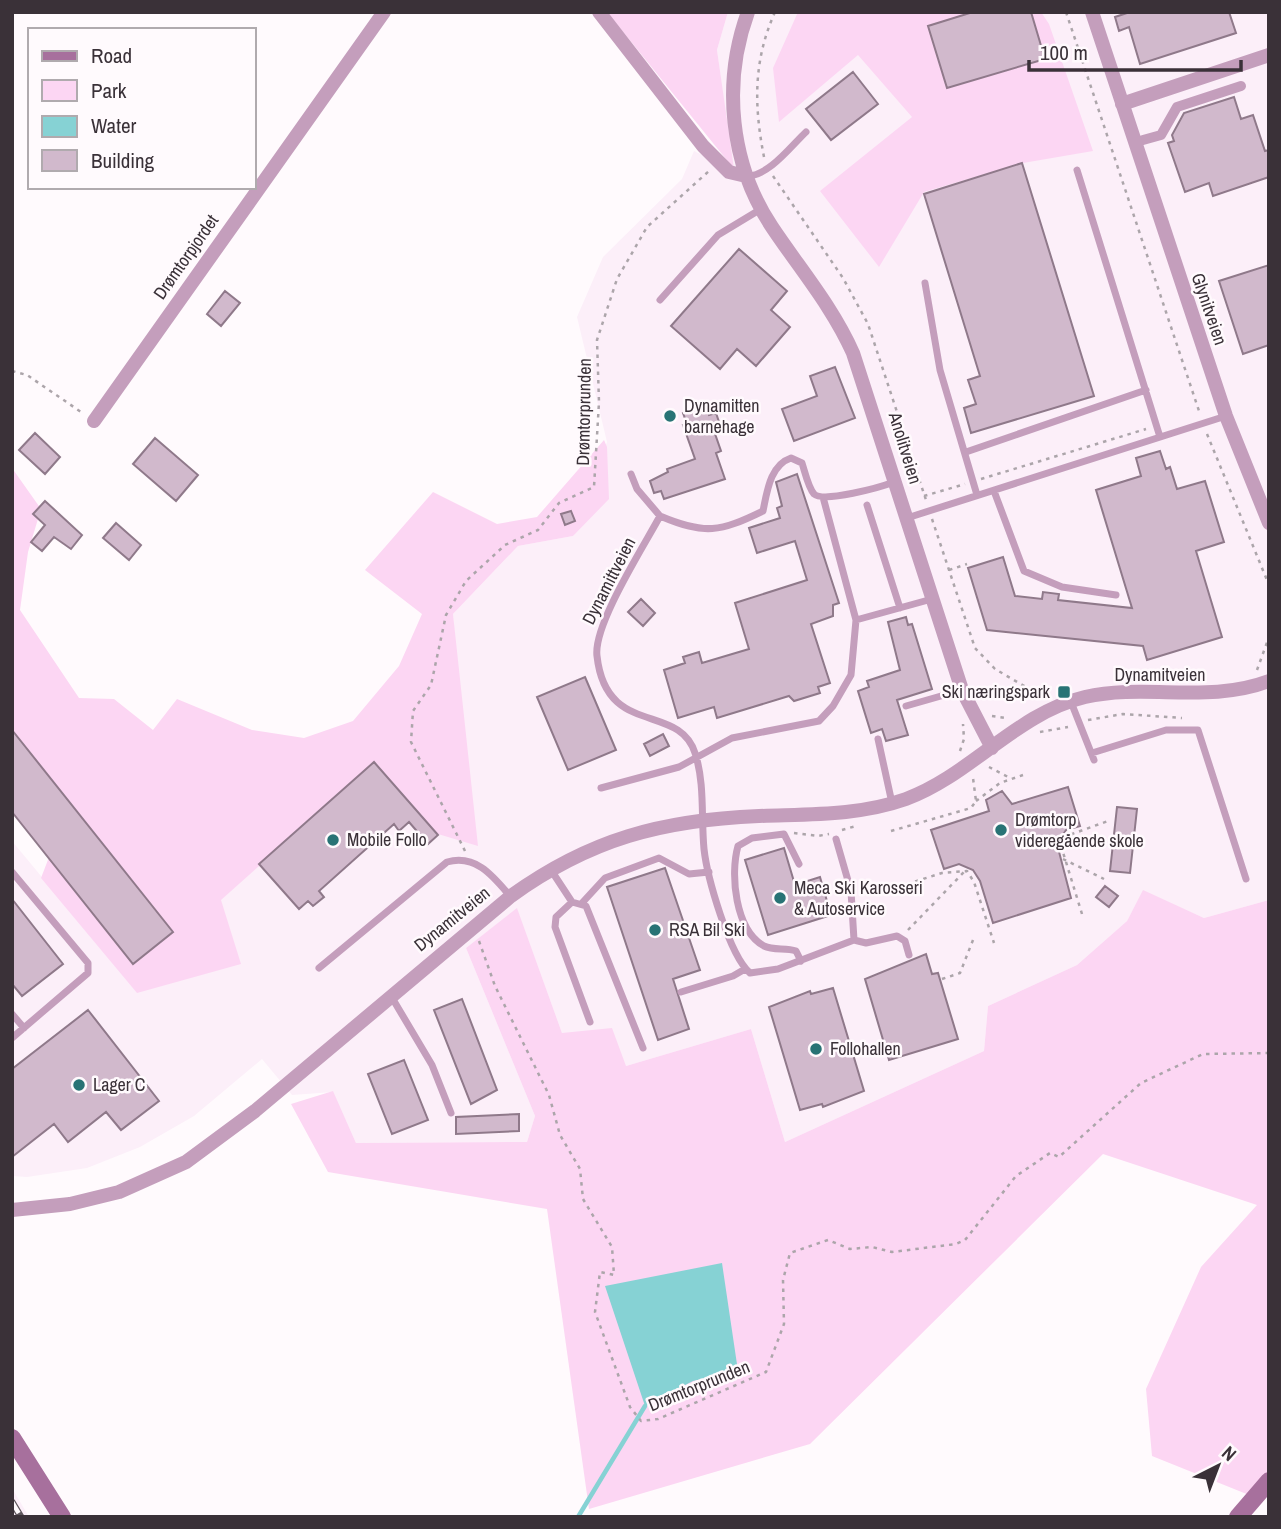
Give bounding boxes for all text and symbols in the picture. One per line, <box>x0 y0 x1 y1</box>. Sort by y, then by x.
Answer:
legend <box>28 28 256 189</box>
scale bar <box>1029 28 1241 72</box>
text: 100 m <box>1040 38 1088 67</box>
text: Road <box>91 41 132 70</box>
text: Park <box>91 76 127 105</box>
text: Water <box>91 111 137 140</box>
text: Building <box>91 146 155 175</box>
street label: Drømtorpjordet <box>147 209 224 304</box>
street label: Glynitveien <box>1185 269 1233 348</box>
street label: Drømtorprunden <box>570 358 597 466</box>
place label: Dynamitten barnehage <box>684 393 759 439</box>
marker: Dynamitten barnehage <box>662 408 678 424</box>
street label: Anolitveien <box>882 408 928 487</box>
street label: Dynamittveien <box>576 533 641 629</box>
street label: Dynamitveien <box>1114 662 1206 687</box>
place label: Ski næringspark <box>942 679 1051 704</box>
marker: Ski næringspark <box>1056 684 1072 700</box>
place label: Drømtorp videregående skole <box>1015 807 1144 853</box>
marker: Drømtorp videregående skole <box>993 822 1009 838</box>
place label: Mobile Follo <box>347 827 427 852</box>
marker: Mobile Follo <box>325 832 341 848</box>
place label: Meca Ski Karosseri & Autoservice <box>794 875 923 921</box>
street label: Dynamitveien <box>408 880 495 957</box>
marker: Meca Ski Karosseri & Autoservice <box>772 890 788 906</box>
place label: RSA Bil Ski <box>669 917 745 942</box>
marker: RSA Bil Ski <box>647 922 663 938</box>
place label: Follohallen <box>830 1036 901 1061</box>
marker: Follohallen <box>808 1041 824 1057</box>
place label: Lager C <box>93 1072 146 1097</box>
marker: Lager C <box>71 1077 87 1093</box>
street label: Drømtorprunden <box>644 1354 753 1417</box>
north arrow <box>1183 1431 1253 1501</box>
text: N <box>1216 1440 1242 1467</box>

